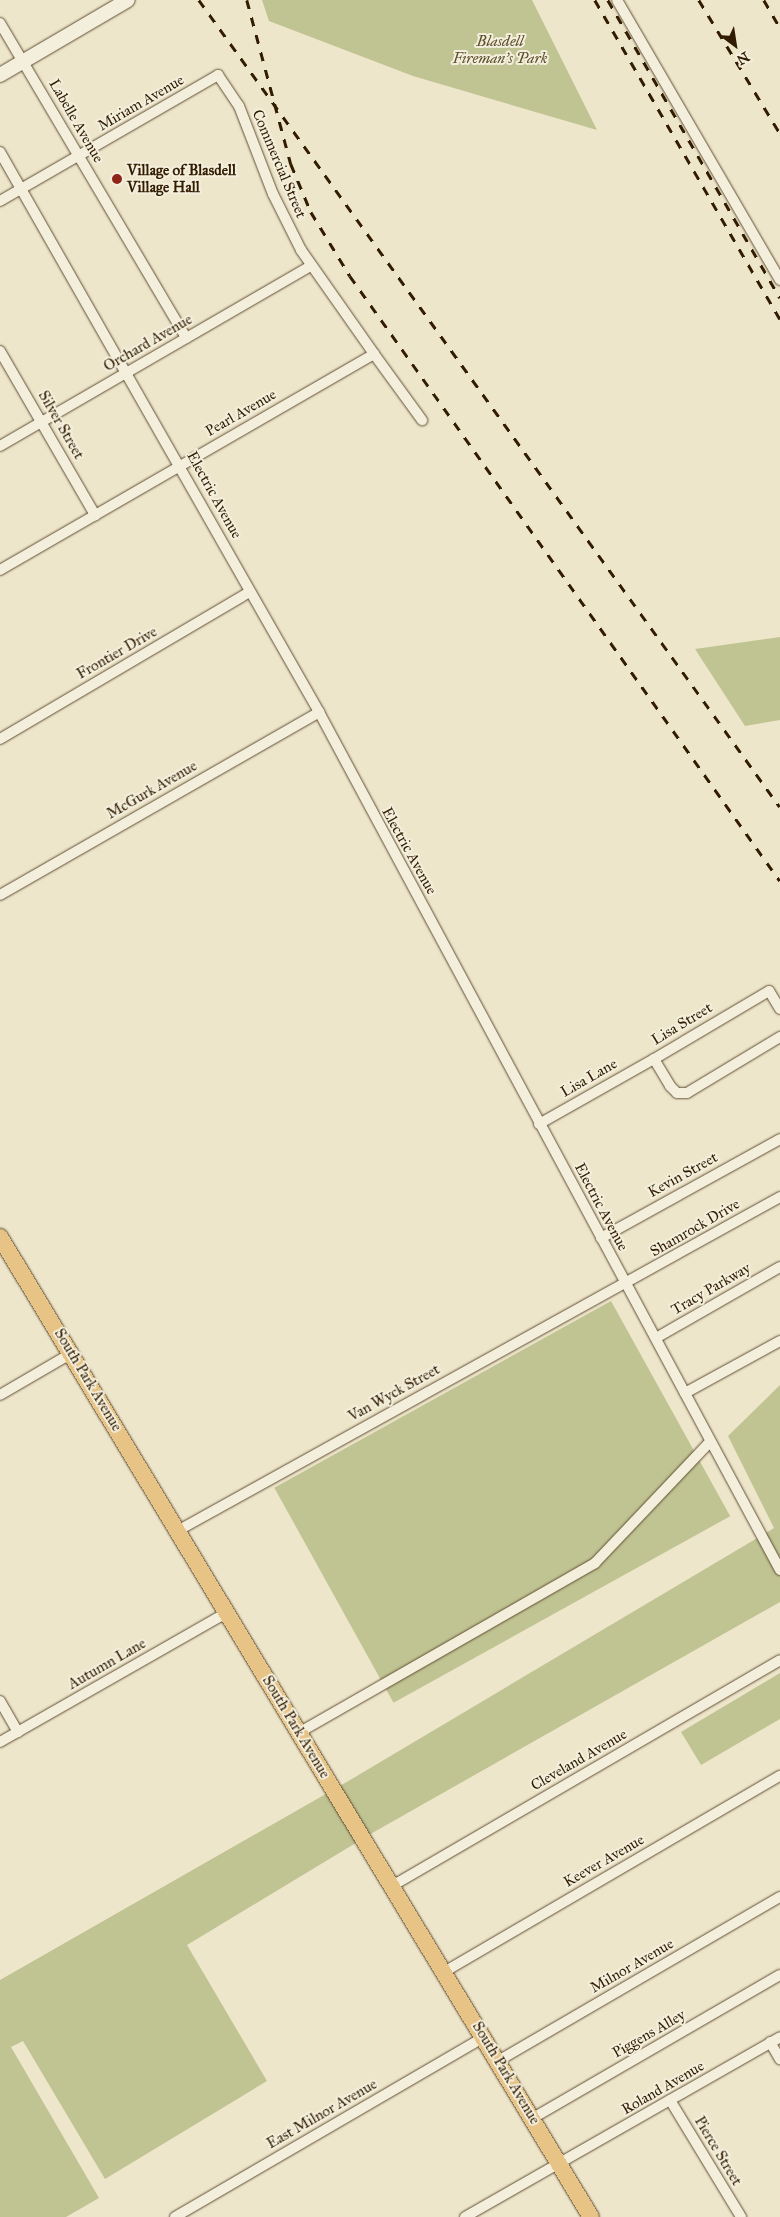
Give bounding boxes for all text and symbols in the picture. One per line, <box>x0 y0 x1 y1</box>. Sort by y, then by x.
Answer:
north arrow <box>710 20 760 70</box>
park label: Blasdell Fireman's Park <box>453 32 547 67</box>
text: N <box>734 48 752 69</box>
street label: Miriam Avenue <box>95 71 187 135</box>
street label: Labelle Avenue <box>45 76 107 166</box>
street label: Commercial Street <box>248 107 310 221</box>
place label: Village of Blasdell Village Hall <box>127 161 236 196</box>
marker: Village of Blasdell Village Hall <box>111 173 123 185</box>
street label: Orchard Avenue <box>100 310 196 376</box>
street label: Pearl Avenue <box>202 386 280 440</box>
street label: Silver Street <box>34 388 88 462</box>
street label: Electric Avenue <box>183 448 245 542</box>
street label: Frontier Drive <box>74 623 160 683</box>
street label: McGurk Avenue <box>104 757 200 823</box>
street label: Electric Avenue <box>378 804 440 898</box>
street label: Lisa Street <box>648 999 716 1049</box>
street label: Lisa Lane <box>558 1055 620 1101</box>
street label: Kevin Street <box>645 1149 721 1201</box>
street label: Electric Avenue <box>570 1160 632 1254</box>
street label: Shamrock Drive <box>647 1195 743 1261</box>
street label: Tracy Parkway <box>668 1259 754 1319</box>
street label: South Park Avenue <box>50 1325 126 1435</box>
street label: Van Wyck Street <box>345 1360 443 1426</box>
street label: Autumn Lane <box>65 1634 149 1694</box>
street label: South Park Avenue <box>258 1672 334 1782</box>
street label: Cleveland Avenue <box>528 1725 630 1795</box>
street label: Keever Avenue <box>561 1831 647 1891</box>
street label: Milnor Avenue <box>587 1935 677 1997</box>
street label: Piggens Alley <box>609 2006 689 2062</box>
street label: South Park Avenue <box>468 2018 544 2128</box>
street label: Roland Avenue <box>619 2057 707 2119</box>
street label: East Milnor Avenue <box>264 2075 380 2153</box>
street label: Pierce Street <box>690 2113 746 2189</box>

